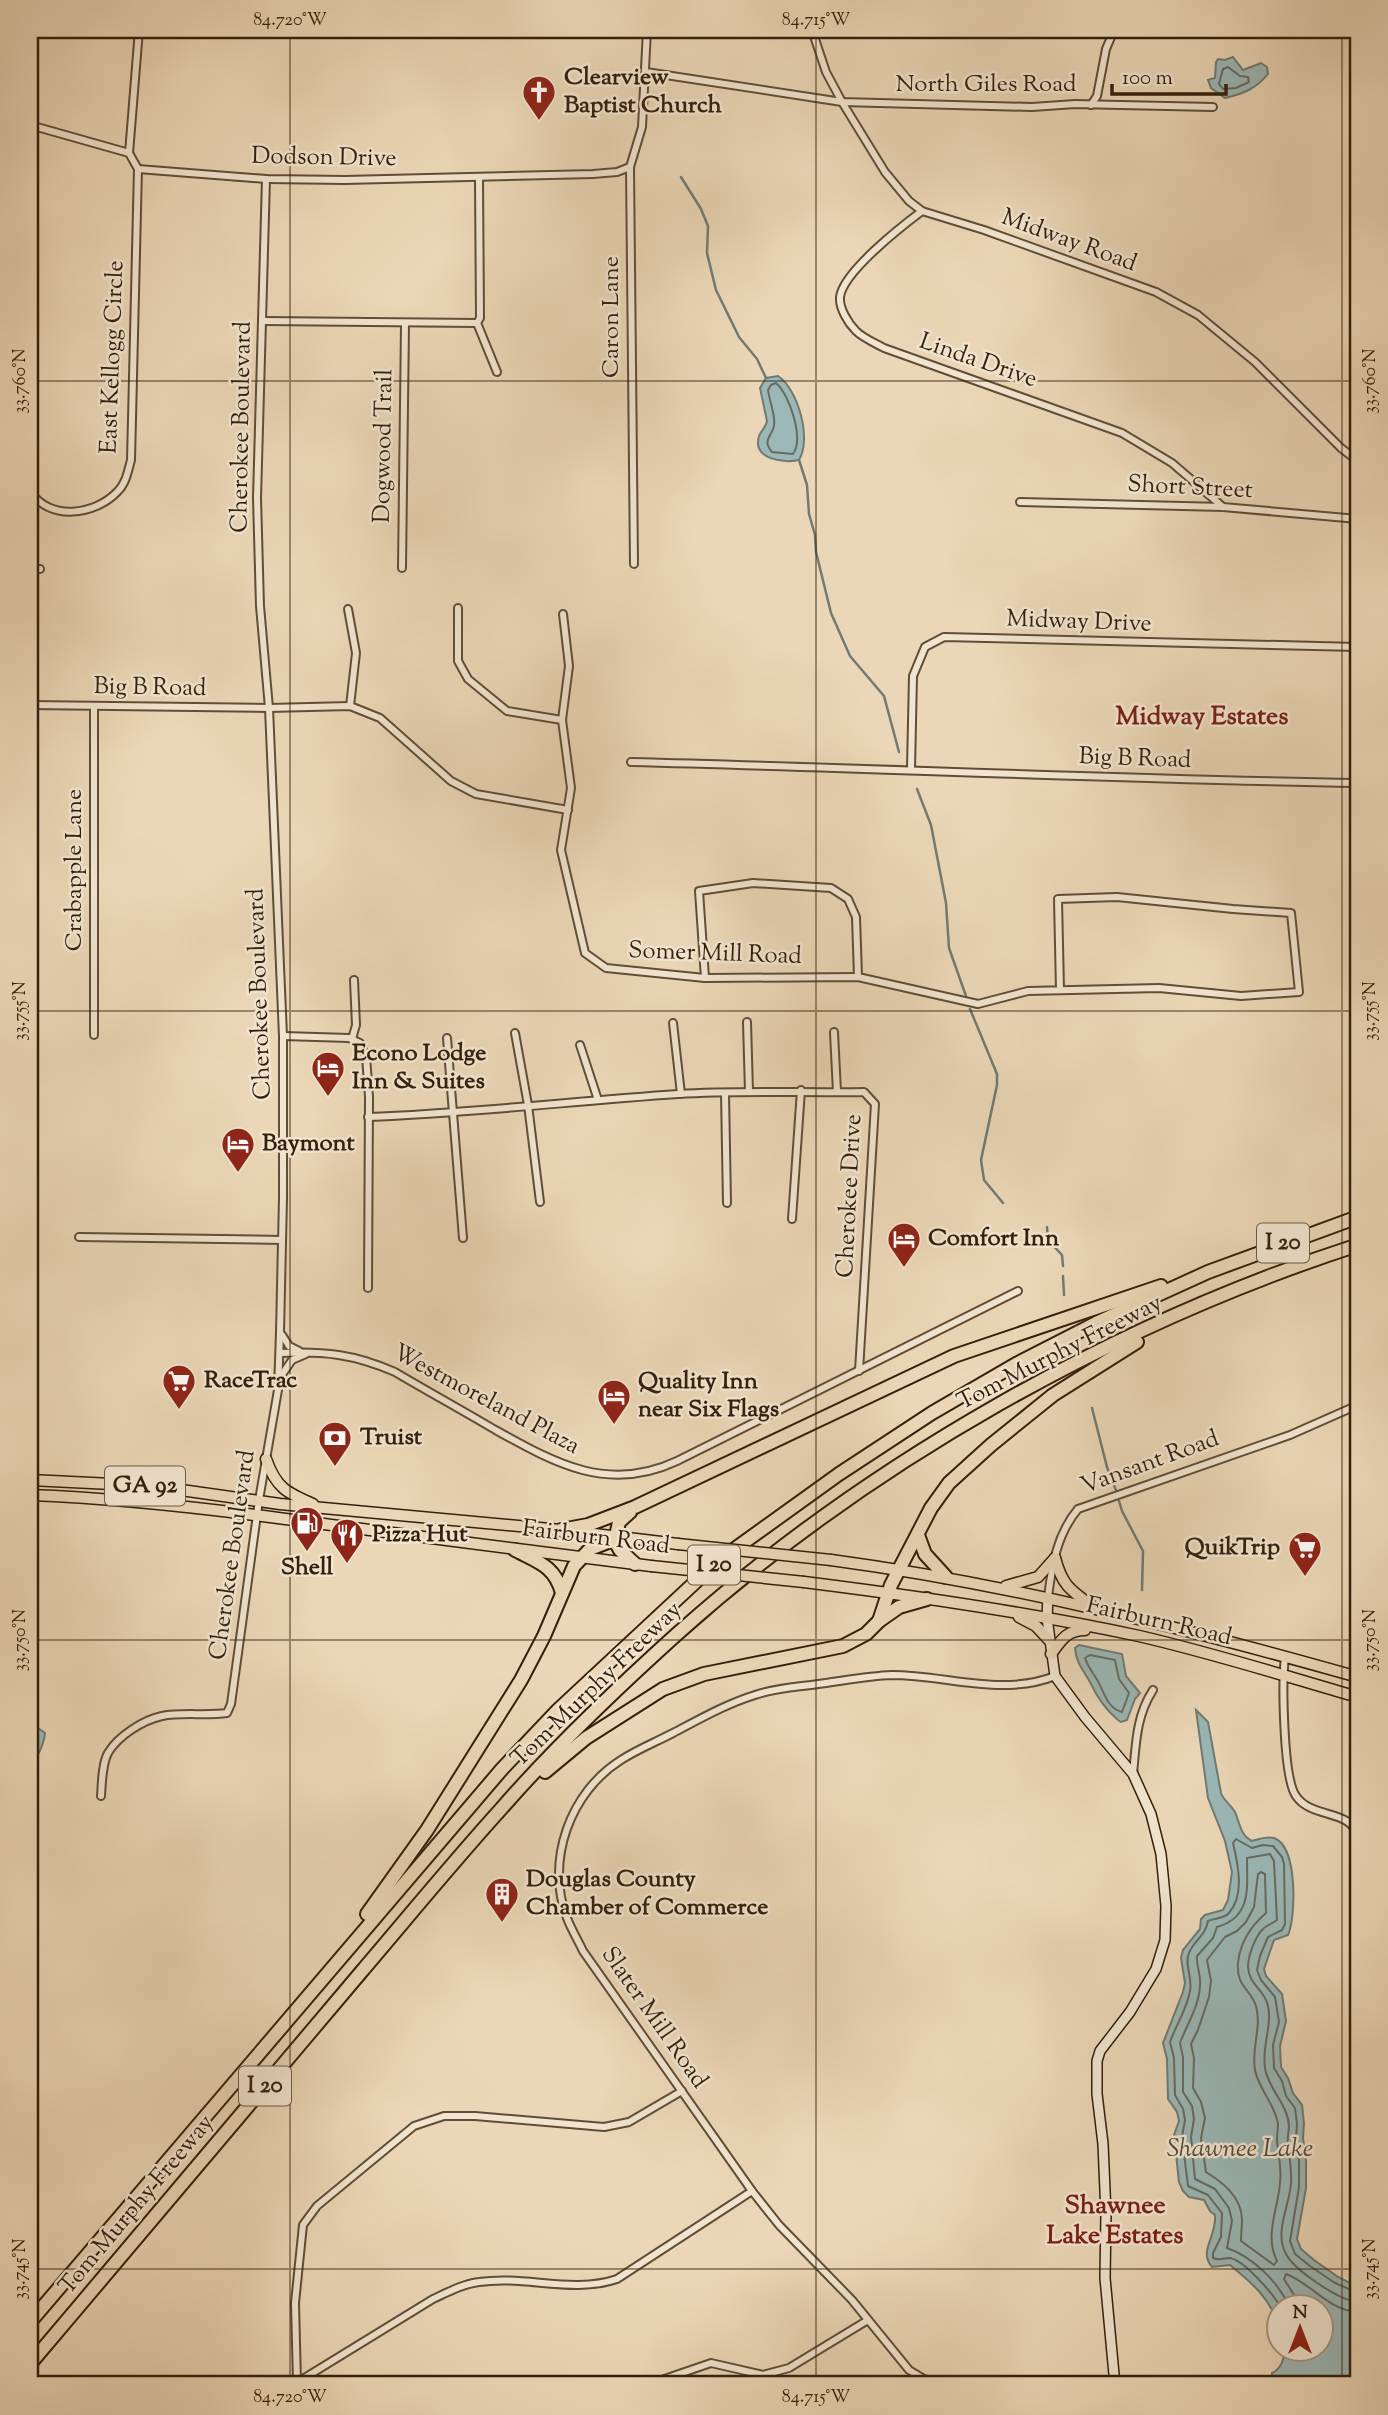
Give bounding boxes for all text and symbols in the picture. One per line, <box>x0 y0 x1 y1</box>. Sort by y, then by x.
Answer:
text: 84.720°W <box>253 8 327 34</box>
text: 84.715°W <box>782 8 850 34</box>
scale bar <box>1112 52 1225 96</box>
place label: Clearview Baptist Church <box>564 61 723 123</box>
text: 100 m <box>1122 64 1173 94</box>
street label: North Giles Road <box>896 68 1077 102</box>
church icon: Clearview Baptist Church <box>520 73 558 122</box>
street label: Dodson Drive <box>251 140 397 176</box>
street label: Midway Road <box>997 201 1142 281</box>
street label: Caron Lane <box>595 256 629 378</box>
street label: East Kellogg Circle <box>93 260 133 454</box>
street label: Cherokee Boulevard <box>223 320 261 533</box>
street label: Linda Drive <box>914 325 1042 397</box>
text: 33.760°N <box>8 348 34 414</box>
text: 33.760°N <box>1358 348 1384 414</box>
street label: Dogwood Trail <box>366 368 402 523</box>
street label: Short Street <box>1126 468 1254 508</box>
street label: Midway Drive <box>1006 602 1152 642</box>
street label: Big B Road <box>93 670 207 706</box>
district label: Midway Estates <box>1116 699 1288 736</box>
street label: Big B Road <box>1078 740 1192 778</box>
street label: Crabapple Lane <box>58 789 92 951</box>
street label: Cherokee Boulevard <box>239 887 281 1100</box>
street label: Somer Mill Road <box>628 934 803 974</box>
text: 33.755°N <box>8 981 34 1041</box>
text: 33.755°N <box>1358 981 1384 1041</box>
place label: Econo Lodge Inn & Suites <box>352 1037 486 1099</box>
hotel icon: Econo Lodge Inn & Suites <box>309 1049 347 1098</box>
street label: Cherokee Drive <box>829 1113 871 1279</box>
hotel icon: Baymont <box>219 1125 257 1174</box>
place label: Baymont <box>262 1127 355 1161</box>
hotel icon: Comfort Inn <box>885 1220 923 1269</box>
place label: Comfort Inn <box>928 1222 1060 1256</box>
road number: I 20 <box>1257 1224 1309 1262</box>
street label: Tom Murphy Freeway <box>952 1287 1168 1419</box>
street label: Westmoreland Plaza <box>386 1336 586 1464</box>
supermarket icon: RaceTrac <box>160 1362 198 1411</box>
place label: RaceTrac <box>204 1364 297 1398</box>
place label: Quality Inn near Six Flags <box>638 1365 779 1427</box>
hotel icon: Quality Inn near Six Flags <box>595 1377 633 1426</box>
bank icon: Truist <box>316 1419 354 1468</box>
place label: Truist <box>360 1421 423 1455</box>
street label: Vansant Road <box>1076 1422 1224 1504</box>
street label: Cherokee Boulevard <box>201 1447 265 1662</box>
road number: GA 92 <box>105 1466 185 1506</box>
fuel station icon: Shell <box>288 1504 326 1553</box>
street label: Fairburn Road <box>520 1512 672 1564</box>
restaurant icon: Pizza Hut <box>328 1516 366 1565</box>
place label: Pizza Hut <box>372 1518 468 1552</box>
supermarket icon: QuikTrip <box>1286 1529 1324 1578</box>
place label: QuikTrip <box>1184 1531 1280 1565</box>
road number: I 20 <box>688 1546 740 1584</box>
place label: Shell <box>281 1551 334 1585</box>
street label: Fairburn Road <box>1083 1589 1236 1655</box>
street label: Tom Murphy Freeway <box>504 1594 690 1776</box>
text: 33.750°N <box>8 1609 34 1671</box>
text: 33.750°N <box>1358 1609 1384 1671</box>
place label: Douglas County Chamber of Commerce <box>526 1863 769 1925</box>
building icon: Douglas County Chamber of Commerce <box>483 1875 521 1924</box>
street label: Slater Mill Road <box>592 1940 716 2096</box>
road number: I 20 <box>239 2066 291 2106</box>
street label: Tom Murphy Freeway <box>51 2107 223 2303</box>
water label: Shawnee Lake <box>1167 2131 1313 2168</box>
district label: Shawnee Lake Estates <box>1047 2188 1183 2255</box>
text: 33.745°N <box>8 2238 34 2300</box>
text: 33.745°N <box>1358 2238 1384 2300</box>
north arrow <box>1266 2292 1336 2362</box>
text: N <box>1292 2300 1308 2327</box>
text: 84.720°W <box>253 2385 327 2411</box>
text: 84.715°W <box>782 2385 850 2411</box>

